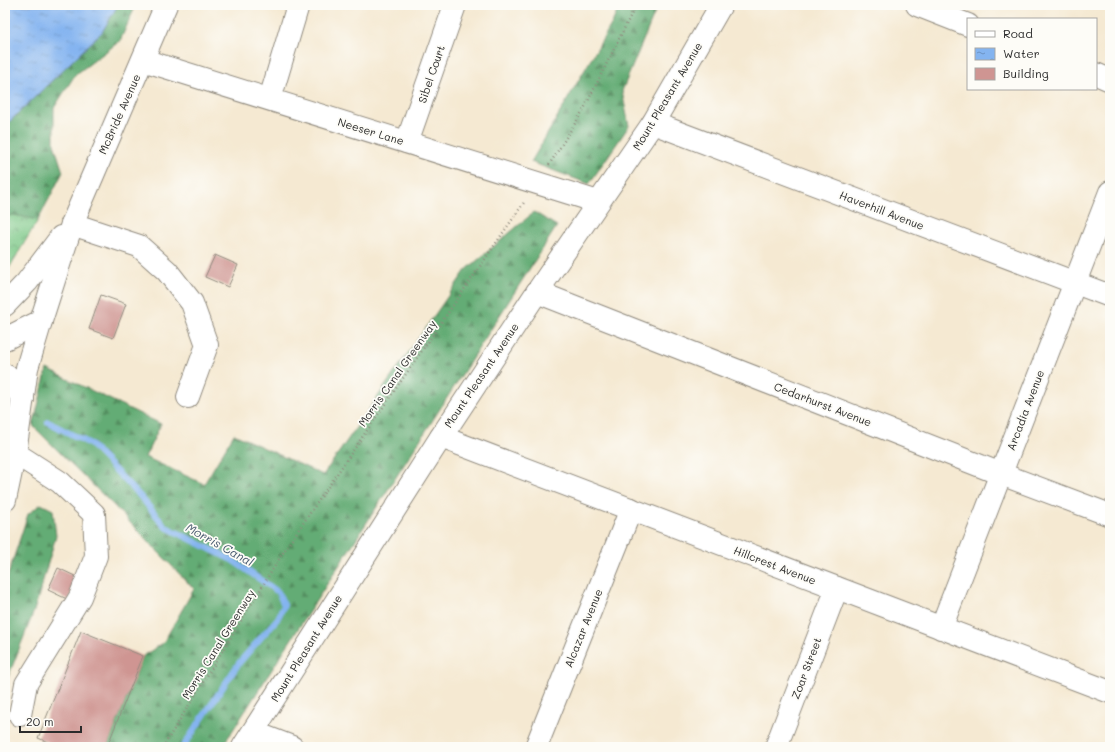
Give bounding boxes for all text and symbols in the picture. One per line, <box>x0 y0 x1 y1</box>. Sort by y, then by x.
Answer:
legend <box>967 18 1097 90</box>
text: Road <box>1003 25 1033 41</box>
street label: Mount Pleasant Avenue <box>629 39 705 153</box>
street label: Sibel Court <box>414 43 448 105</box>
text: Water <box>1003 45 1040 61</box>
text: Building <box>1003 65 1049 81</box>
street label: McBride Avenue <box>95 71 143 156</box>
street label: Neeser Lane <box>336 114 406 148</box>
street label: Haverhill Avenue <box>838 187 927 233</box>
street label: Morris Canal Greenway <box>354 316 440 429</box>
street label: Mount Pleasant Avenue <box>440 319 522 430</box>
street label: Arcadia Avenue <box>1003 367 1047 452</box>
street label: Cedarhurst Avenue <box>772 378 874 430</box>
water label: Morris Canal <box>183 519 257 569</box>
street label: Hillcrest Avenue <box>732 542 819 588</box>
street label: Morris Canal Greenway <box>178 586 258 702</box>
street label: Alcazar Avenue <box>560 586 606 670</box>
street label: Mount Pleasant Avenue <box>267 591 345 704</box>
street label: Zoar Street <box>787 635 825 701</box>
scale bar <box>20 708 81 734</box>
text: 20 m <box>26 713 54 729</box>

